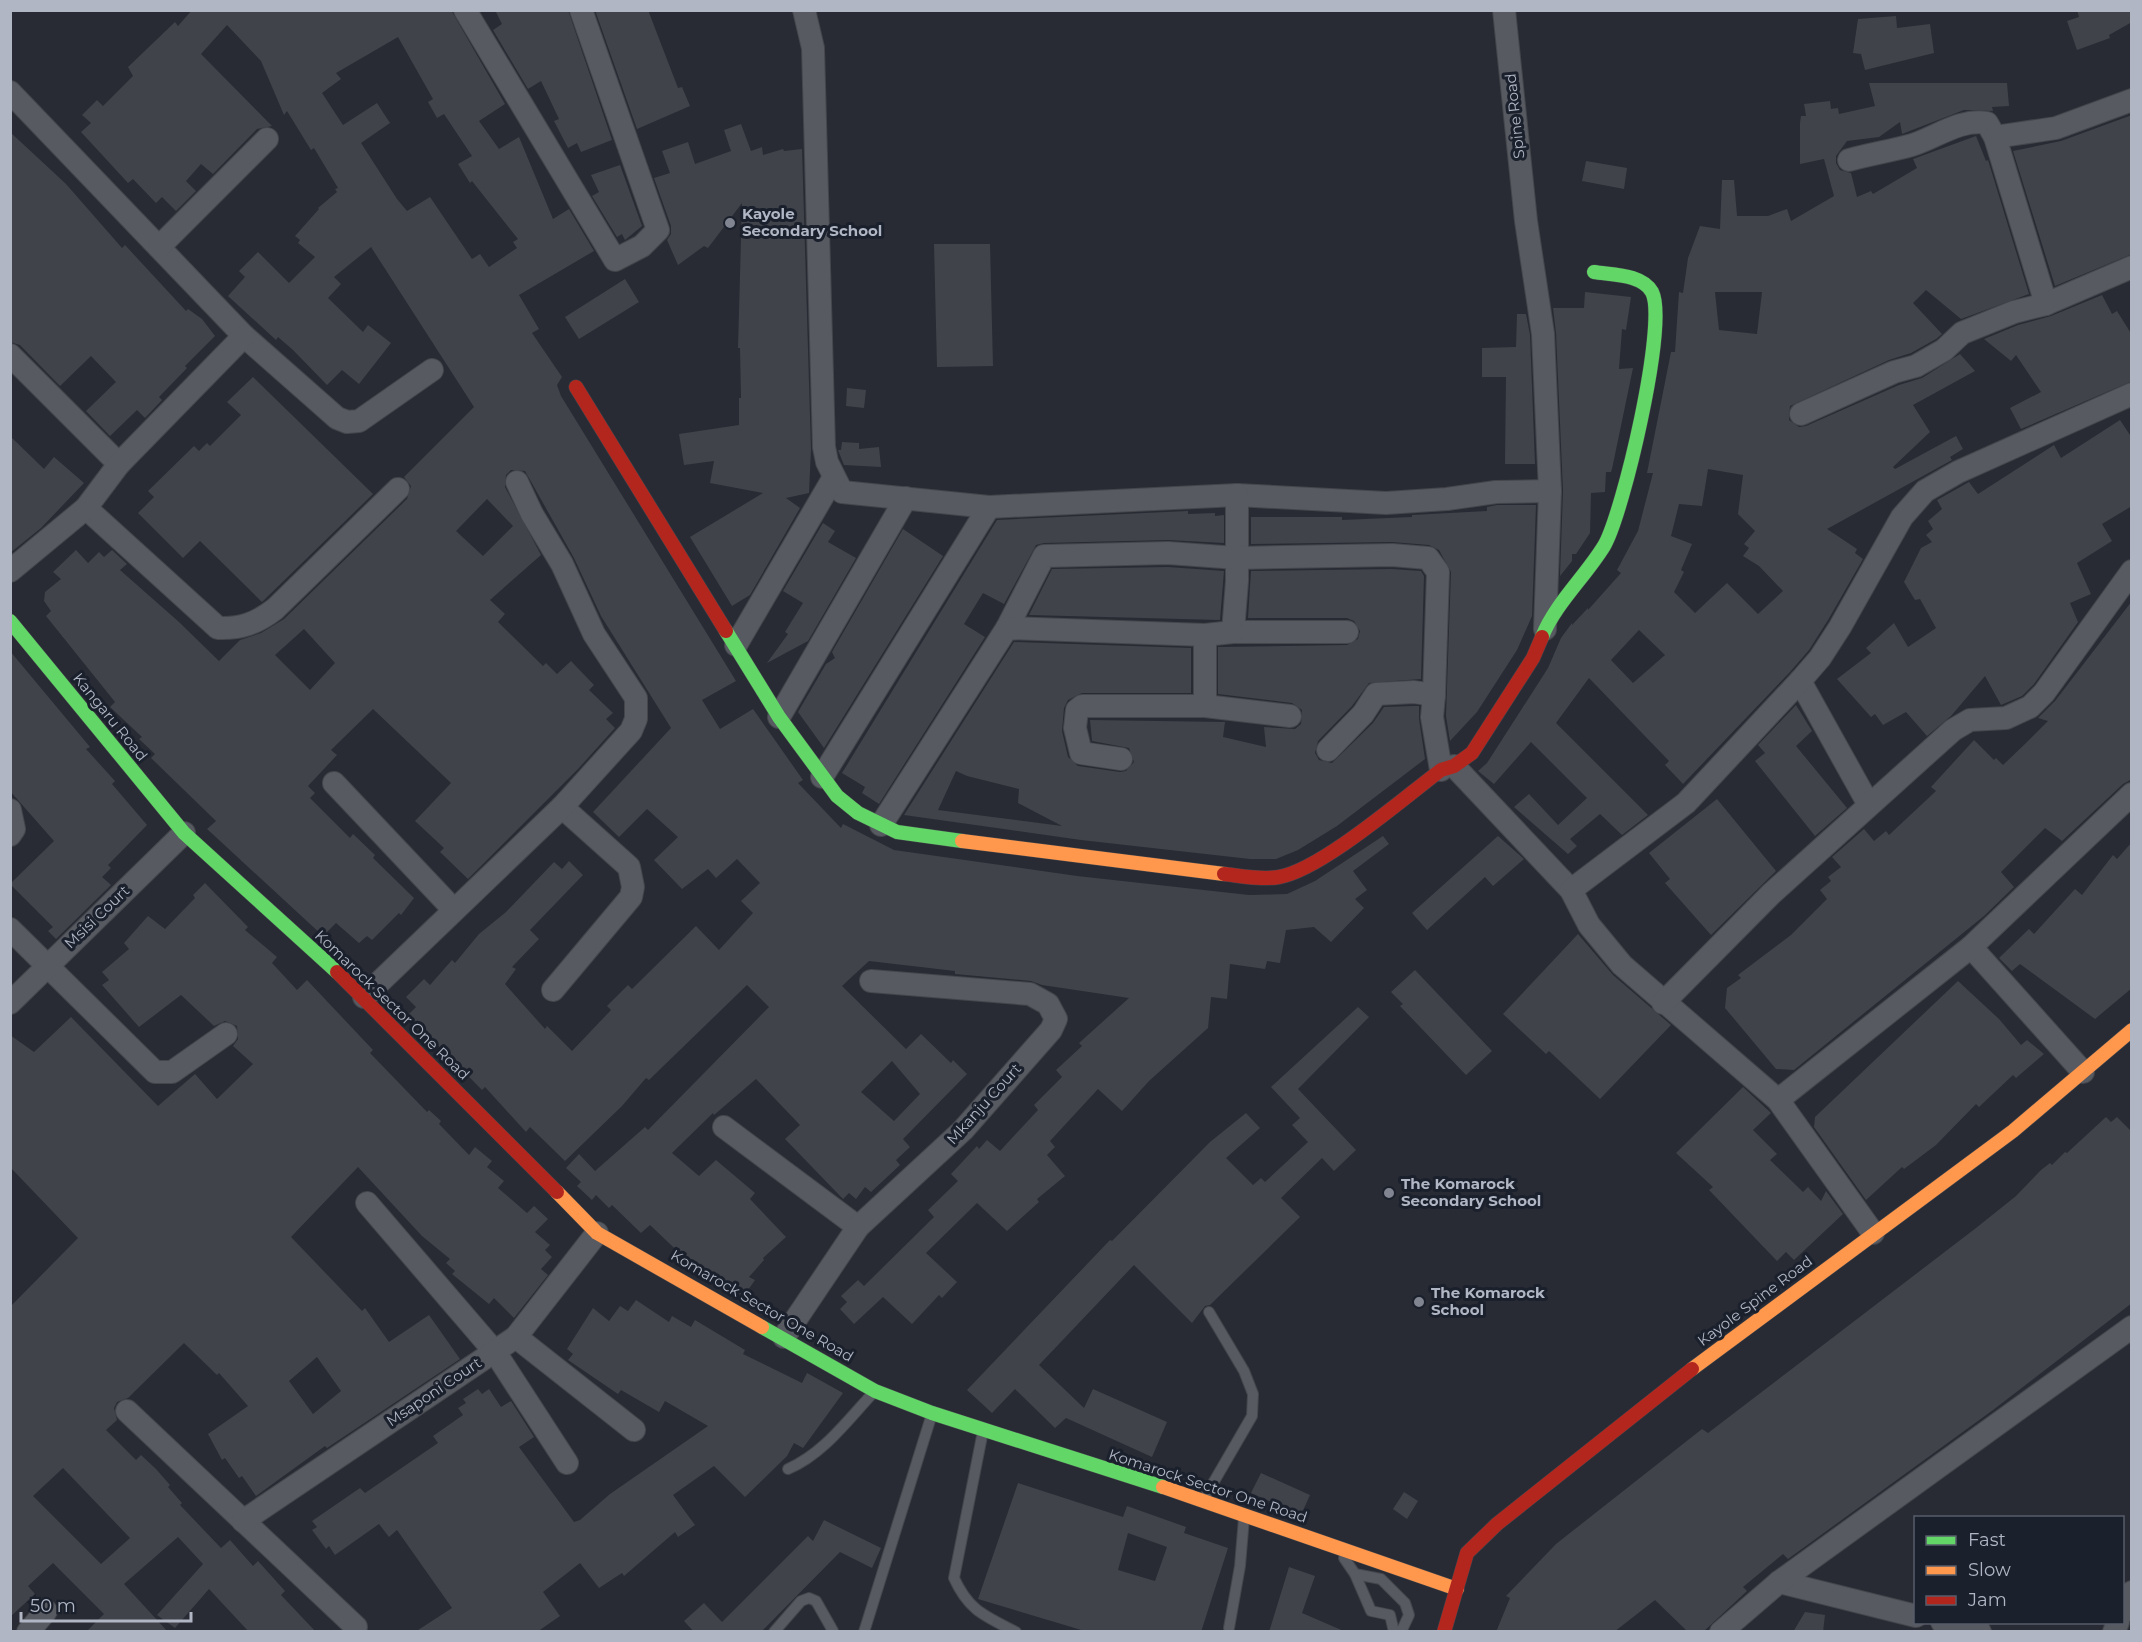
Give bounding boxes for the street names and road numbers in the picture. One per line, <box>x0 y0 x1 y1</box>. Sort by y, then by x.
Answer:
street label: Spine Road <box>1501 72 1528 160</box>
street label: Kangaru Road <box>69 669 152 765</box>
street label: Msisi Court <box>60 881 133 952</box>
street label: Komarock Sector One Road <box>311 926 474 1084</box>
street label: Mkanju Court <box>942 1059 1025 1148</box>
street label: Komarock Sector One Road <box>667 1245 857 1366</box>
street label: Kayole Spine Road <box>1693 1251 1816 1350</box>
street label: Msaponi Court <box>383 1353 485 1430</box>
street label: Komarock Sector One Road <box>1106 1444 1310 1527</box>

